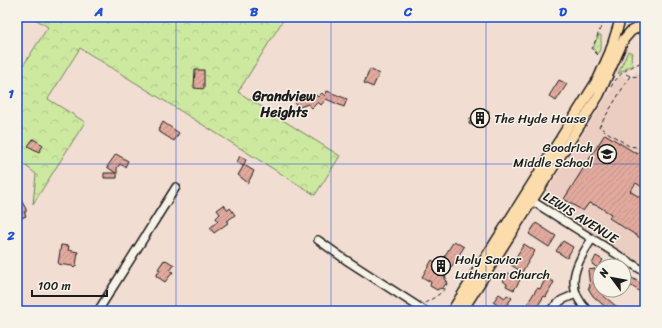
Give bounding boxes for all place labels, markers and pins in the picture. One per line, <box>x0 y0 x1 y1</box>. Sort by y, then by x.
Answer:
building icon: The Hyde House <box>469 107 491 129</box>
place label: The Hyde House <box>494 107 587 130</box>
place label: Goodrich Middle School <box>513 136 593 174</box>
school or university icon: Goodrich Middle School <box>596 143 618 165</box>
place label: Holy Savior Lutheran Church <box>455 248 550 286</box>
building icon: Holy Savior Lutheran Church <box>430 255 452 277</box>

